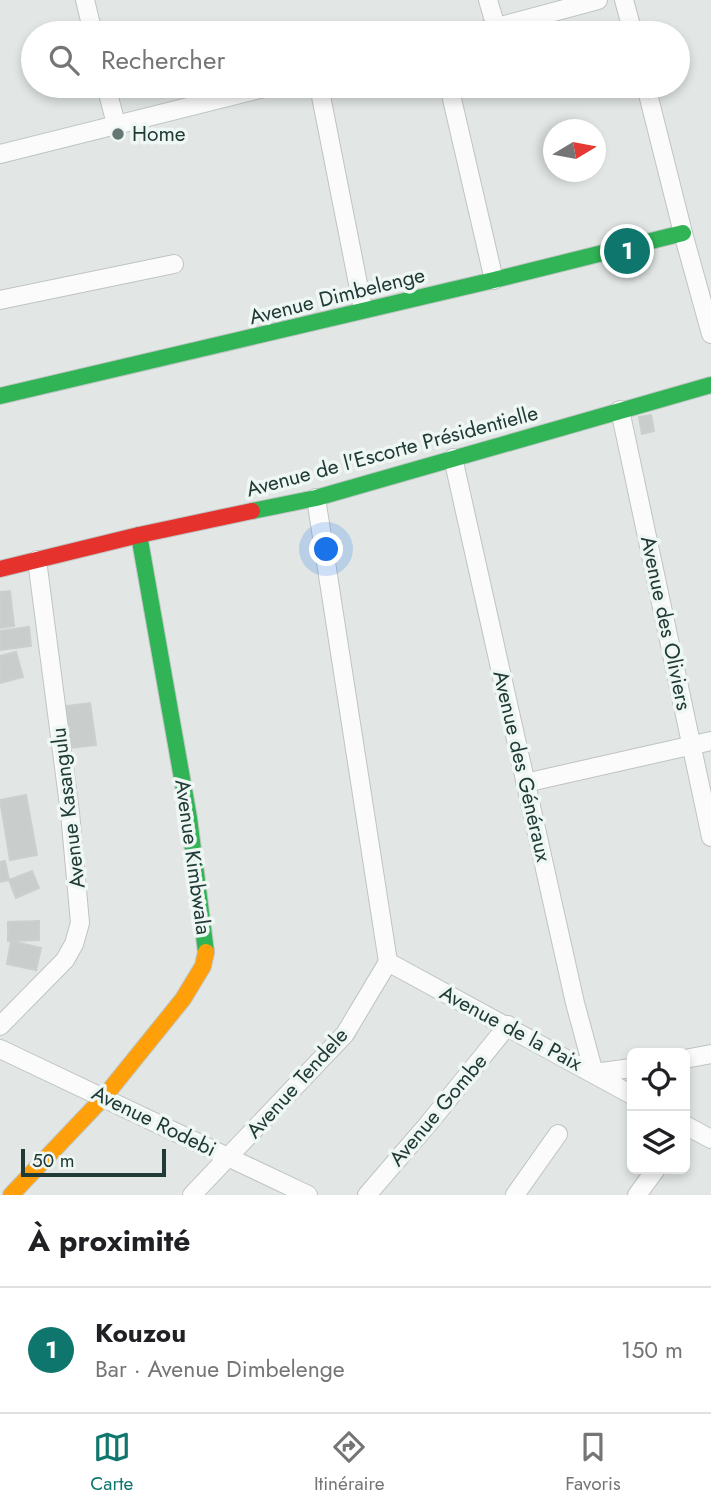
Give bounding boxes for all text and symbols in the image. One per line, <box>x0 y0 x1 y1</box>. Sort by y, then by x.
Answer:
search box <box>21 21 690 98</box>
icon: search <box>45 41 83 79</box>
text: Rechercher <box>101 41 225 79</box>
place label: Home <box>132 119 186 149</box>
north arrow <box>543 119 606 182</box>
marker: Home <box>110 126 126 142</box>
pin: 1 <box>604 225 650 277</box>
street label: Avenue Dimbelenge <box>246 260 428 332</box>
street label: Avenue de l'Escorte Présidentielle <box>243 398 541 504</box>
your location <box>309 532 343 566</box>
street label: Avenue des Oliviers <box>633 533 699 713</box>
street label: Avenue des Généraux <box>485 667 559 865</box>
street label: Avenue Kasangulu <box>43 726 93 890</box>
street label: Avenue Kimbwala <box>167 777 219 937</box>
street label: Avenue de la Paix <box>435 978 588 1078</box>
street label: Avenue Tendele <box>239 1021 355 1145</box>
street label: Avenue Gombe <box>382 1047 494 1173</box>
map controls <box>627 1048 690 1174</box>
button: locate <box>627 1048 690 1111</box>
street label: Avenue Rodebi <box>87 1078 221 1164</box>
button: layers <box>627 1111 690 1174</box>
scale bar <box>21 1146 166 1178</box>
text: 50 m <box>32 1147 75 1174</box>
text: À proximité <box>28 1219 191 1262</box>
text: Kouzou <box>95 1314 186 1352</box>
text: 1 <box>45 1333 57 1367</box>
text: 150 m <box>621 1333 683 1367</box>
text: Bar · Avenue Dimbelenge <box>95 1352 345 1386</box>
tab: Carte <box>90 1428 133 1497</box>
tab: Itinéraire <box>314 1428 385 1497</box>
tab: Favoris <box>565 1428 621 1497</box>

